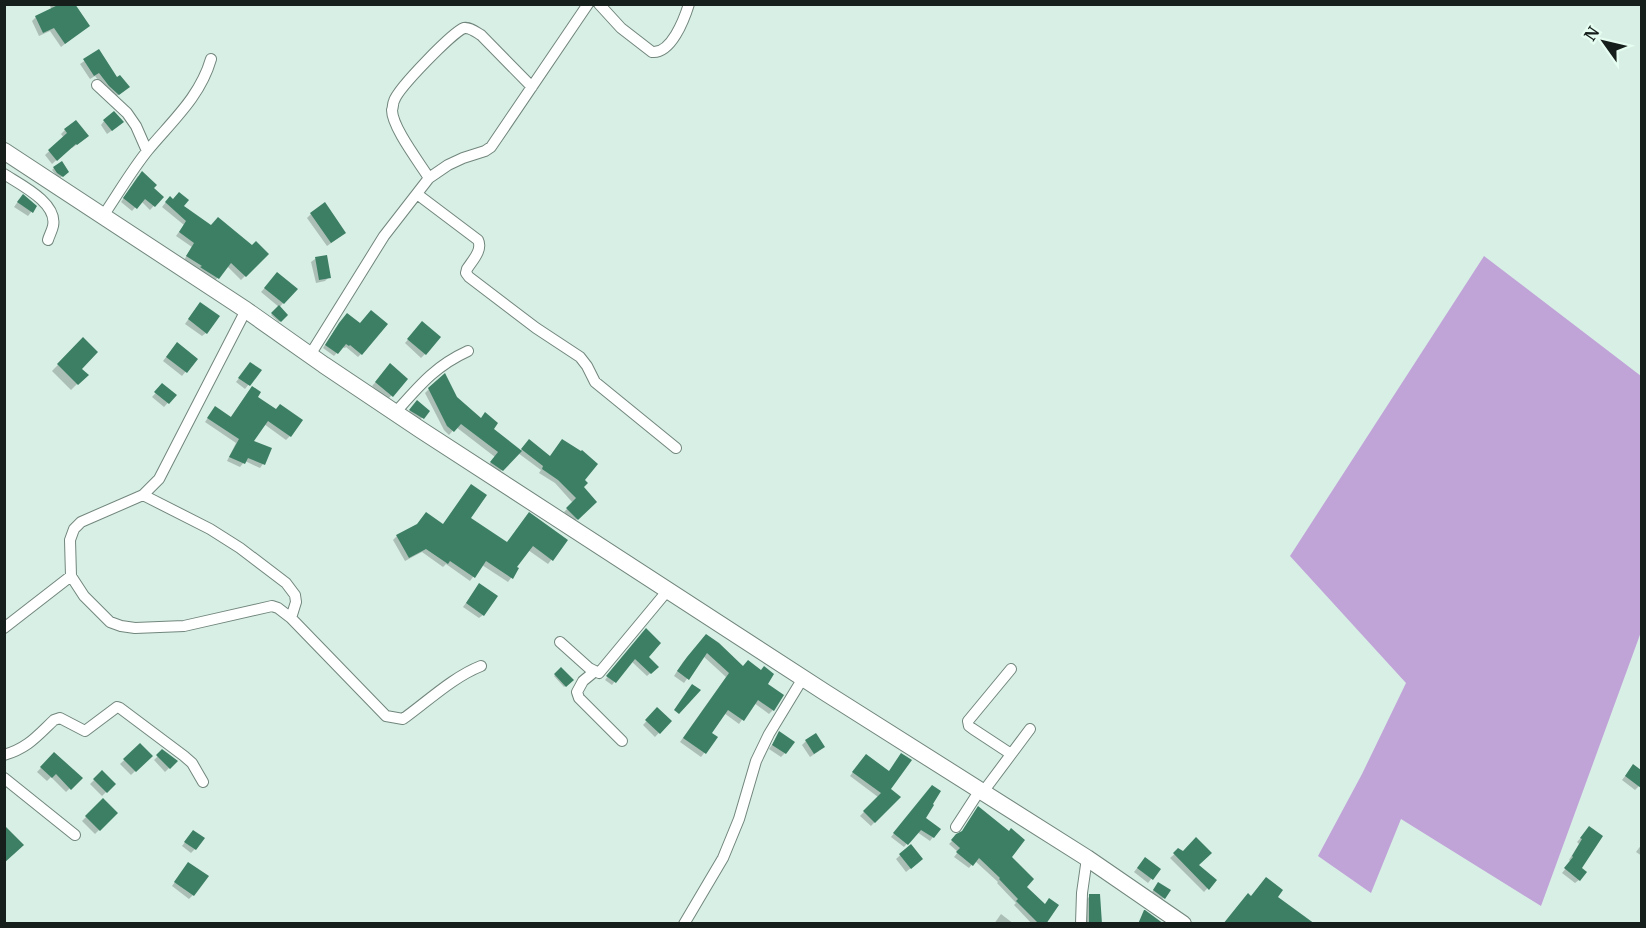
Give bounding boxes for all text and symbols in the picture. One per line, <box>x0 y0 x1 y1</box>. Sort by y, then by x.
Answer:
north arrow <box>1574 12 1634 72</box>
text: N <box>1580 22 1604 44</box>

